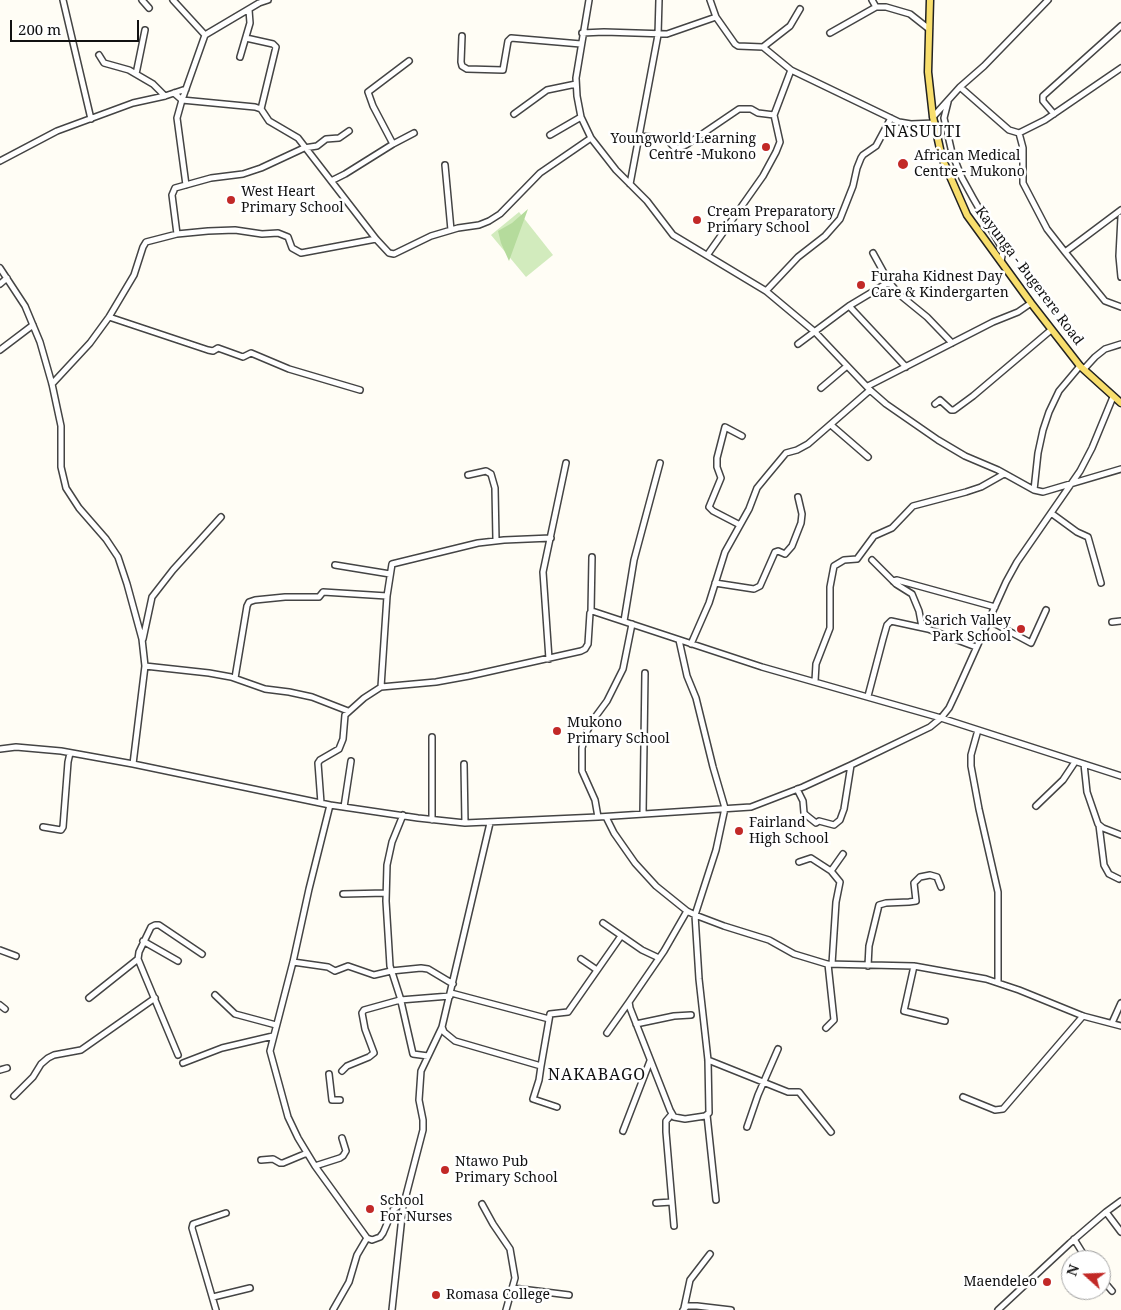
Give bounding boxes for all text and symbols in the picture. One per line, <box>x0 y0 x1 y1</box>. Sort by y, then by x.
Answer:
scale bar <box>12 10 141 42</box>
text: 200 m <box>18 19 61 39</box>
district label: NASUUTI <box>883 122 963 142</box>
place label: Youngworld Learning Centre -Mukono <box>611 131 756 164</box>
marker: Youngworld Learning Centre -Mukono <box>760 141 772 153</box>
place label: African Medical Centre - Mukono <box>914 148 1025 180</box>
marker: African Medical Centre - Mukono <box>896 157 910 171</box>
place label: West Heart Primary School <box>241 184 344 216</box>
marker: West Heart Primary School <box>225 194 237 206</box>
place label: Cream Preparatory Primary School <box>707 204 835 236</box>
street label: Kayunga - Bugerere Road <box>971 204 1087 348</box>
marker: Cream Preparatory Primary School <box>691 214 703 226</box>
place label: Furaha Kidnest Day Care & Kindergarten <box>871 269 1009 302</box>
marker: Furaha Kidnest Day Care & Kindergarten <box>855 279 867 291</box>
place label: Sarich Valley Park School <box>924 613 1011 646</box>
marker: Sarich Valley Park School <box>1015 623 1027 635</box>
place label: Mukono Primary School <box>567 715 670 748</box>
marker: Mukono Primary School <box>551 725 563 737</box>
place label: Fairland High School <box>749 815 829 848</box>
marker: Fairland High School <box>733 825 745 837</box>
district label: NAKABAGO <box>547 1065 647 1085</box>
place label: Ntawo Pub Primary School <box>455 1154 558 1186</box>
marker: Ntawo Pub Primary School <box>439 1164 451 1176</box>
place label: School For Nurses <box>380 1193 452 1226</box>
marker: School For Nurses <box>364 1203 376 1215</box>
north arrow <box>1061 1250 1111 1300</box>
text: N <box>1062 1262 1083 1278</box>
place label: Maendeleo <box>963 1274 1037 1290</box>
marker: Maendeleo <box>1041 1276 1053 1288</box>
place label: Romasa College <box>446 1287 550 1303</box>
marker: Romasa College <box>430 1289 442 1301</box>

